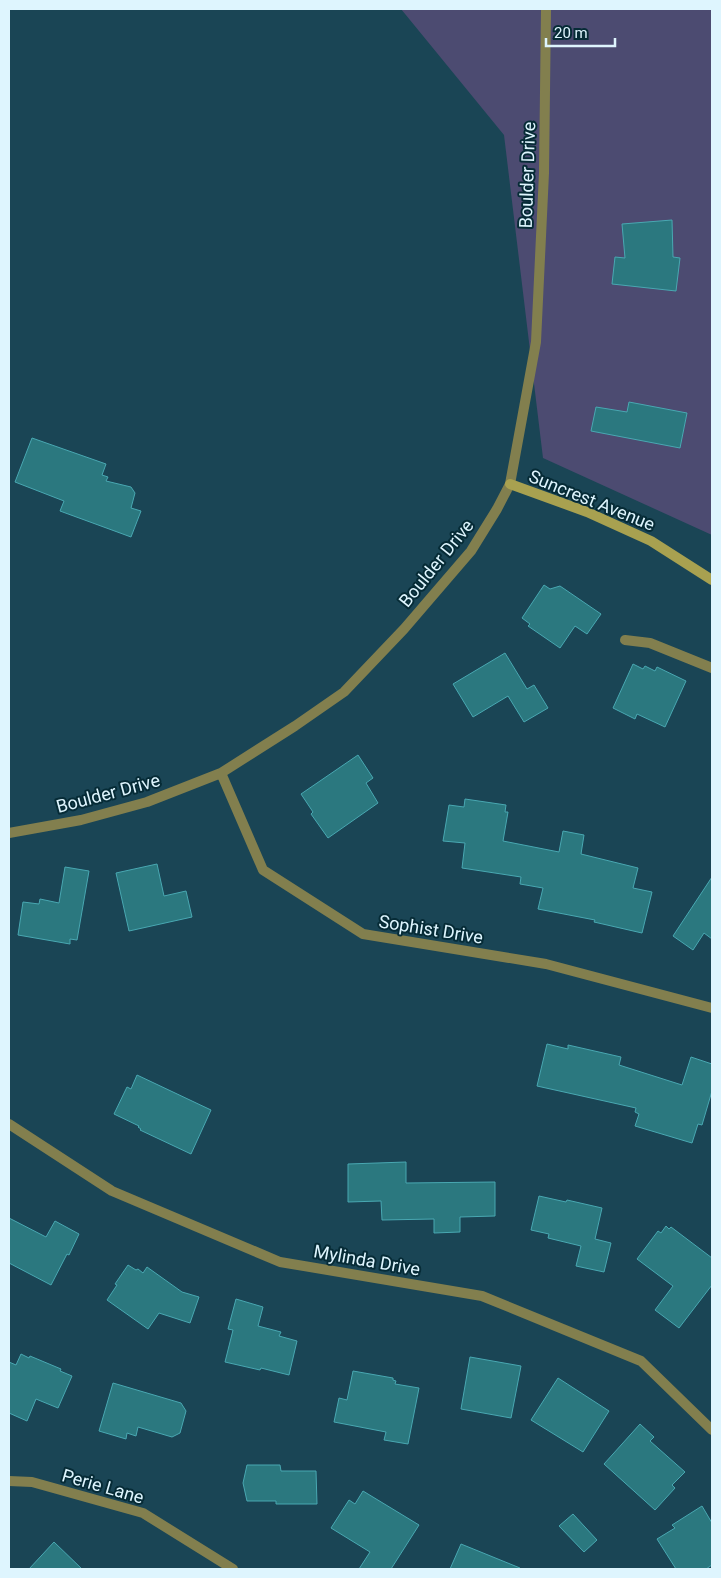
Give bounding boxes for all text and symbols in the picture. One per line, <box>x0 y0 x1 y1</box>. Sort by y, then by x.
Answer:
scale bar <box>546 15 615 47</box>
text: 20 m <box>554 24 588 42</box>
street label: Boulder Drive <box>515 121 539 229</box>
street label: Suncrest Avenue <box>526 465 658 535</box>
street label: Boulder Drive <box>394 515 478 611</box>
street label: Boulder Drive <box>54 769 162 817</box>
street label: Sophist Drive <box>377 910 485 948</box>
street label: Mylinda Drive <box>312 1240 422 1280</box>
street label: Perie Lane <box>60 1464 146 1508</box>

